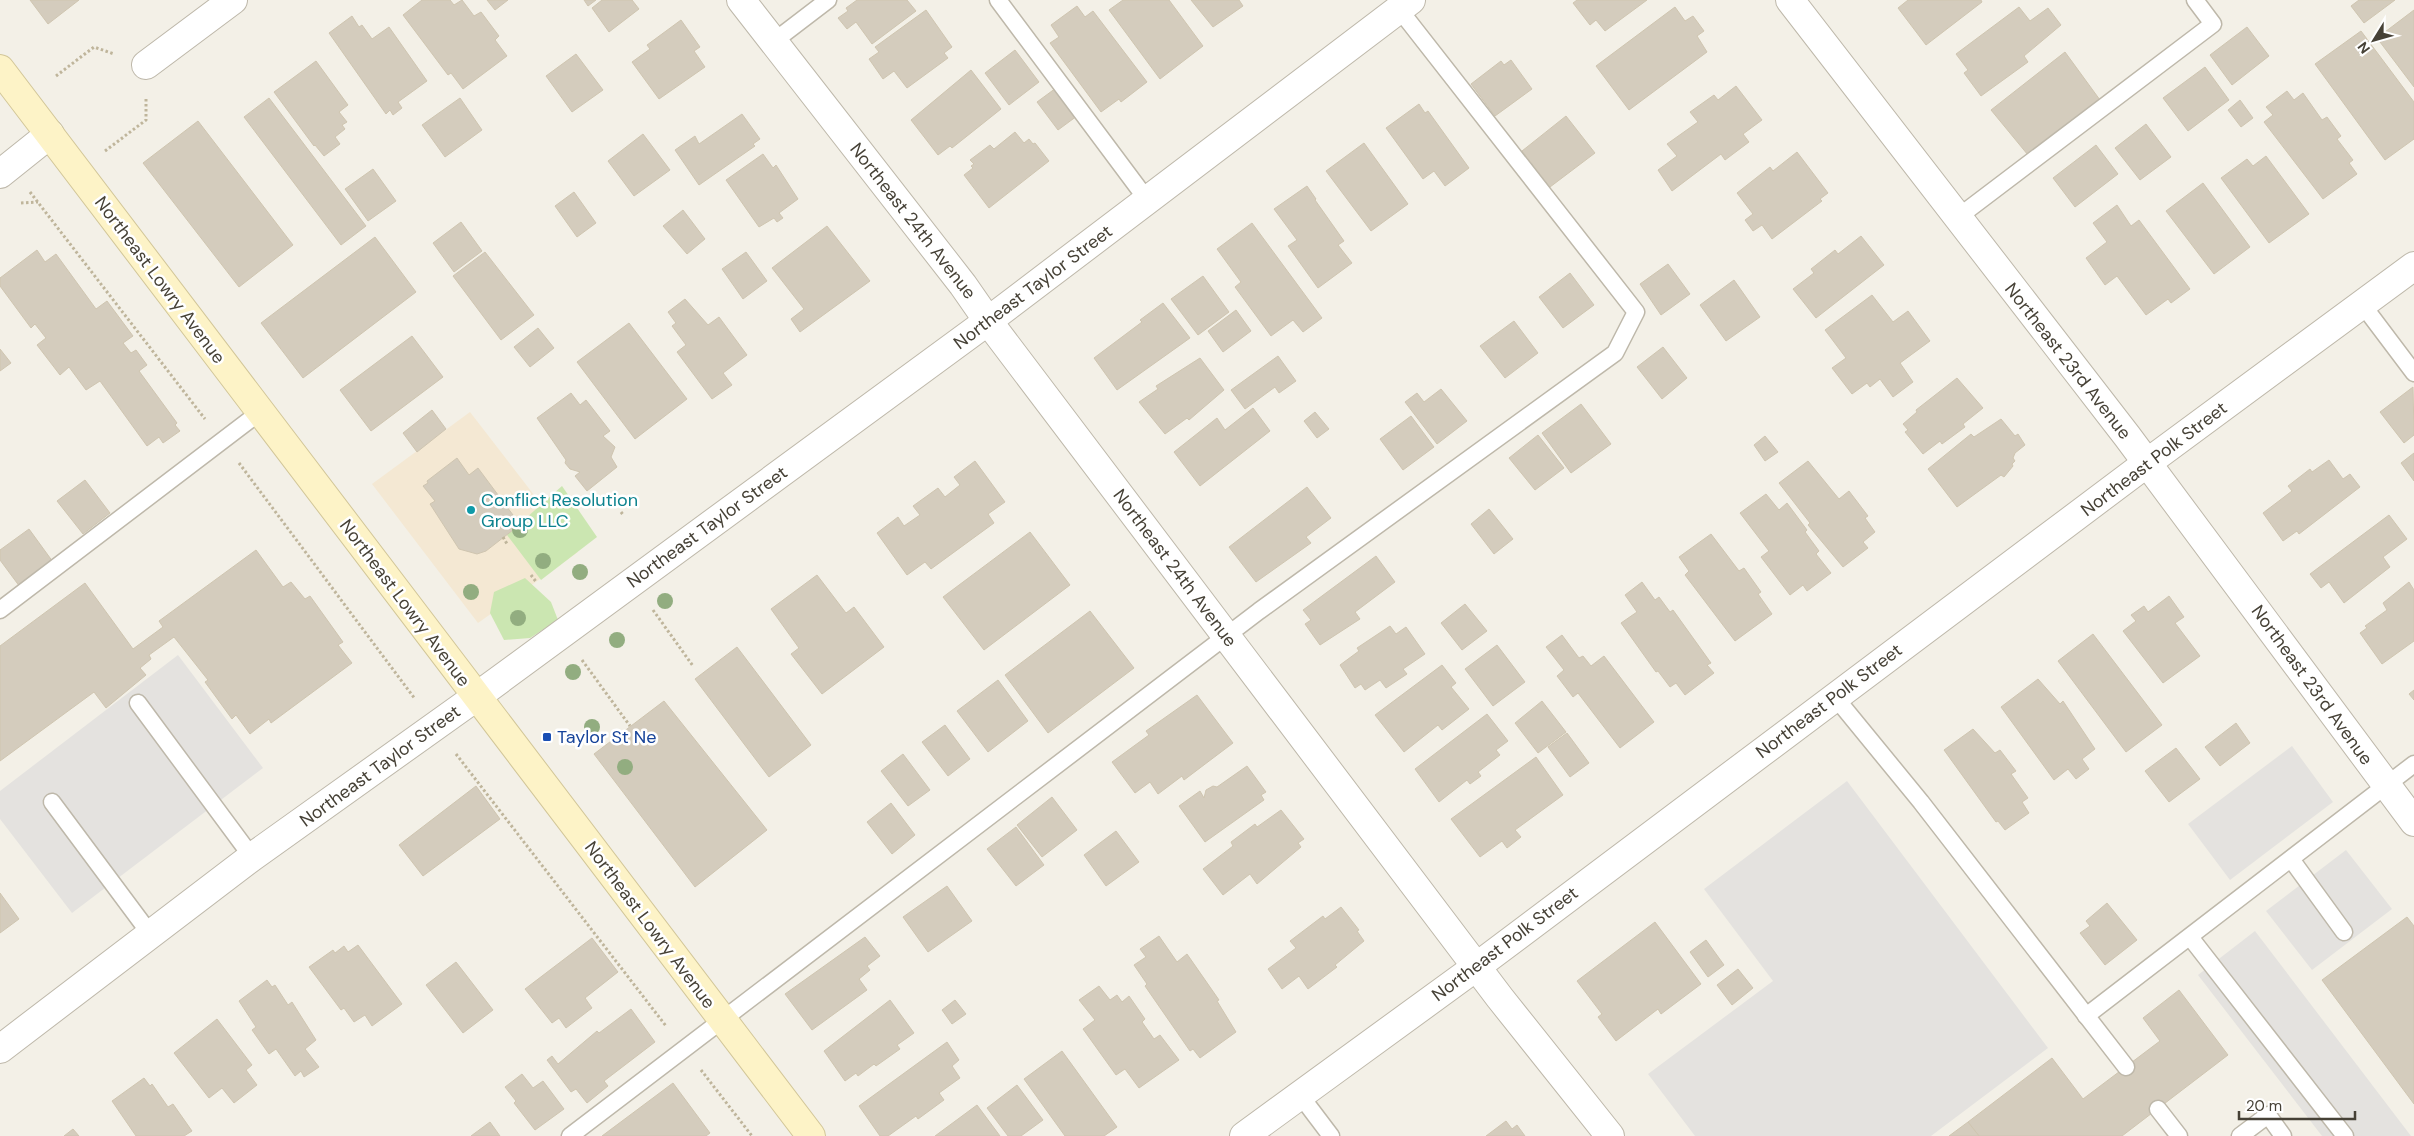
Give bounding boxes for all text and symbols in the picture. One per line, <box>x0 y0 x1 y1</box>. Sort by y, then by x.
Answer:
north arrow <box>2349 15 2399 65</box>
text: N <box>2353 38 2374 57</box>
street label: Northeast 24th Avenue <box>844 138 982 304</box>
street label: Northeast Lowry Avenue <box>89 192 231 368</box>
street label: Northeast Taylor Street <box>949 219 1117 355</box>
street label: Northeast 23rd Avenue <box>1999 278 2137 444</box>
street label: Northeast Polk Street <box>2076 396 2232 522</box>
street label: Northeast Taylor Street <box>622 461 792 593</box>
street label: Northeast 24th Avenue <box>1108 484 1242 652</box>
place label: Conflict Resolution Group LLC <box>481 488 638 533</box>
marker: Conflict Resolution Group LLC <box>465 504 477 516</box>
street label: Northeast Lowry Avenue <box>334 515 476 691</box>
street label: Northeast 23rd Avenue <box>2246 600 2378 770</box>
street label: Northeast Polk Street <box>1751 638 1907 764</box>
street label: Northeast Taylor Street <box>295 700 465 832</box>
place label: Taylor St Ne <box>557 725 656 749</box>
marker: Taylor St Ne <box>541 731 553 743</box>
street label: Northeast Lowry Avenue <box>579 837 721 1013</box>
street label: Northeast Polk Street <box>1427 881 1583 1007</box>
scale bar <box>2239 1088 2355 1120</box>
text: 20 m <box>2246 1096 2282 1116</box>

